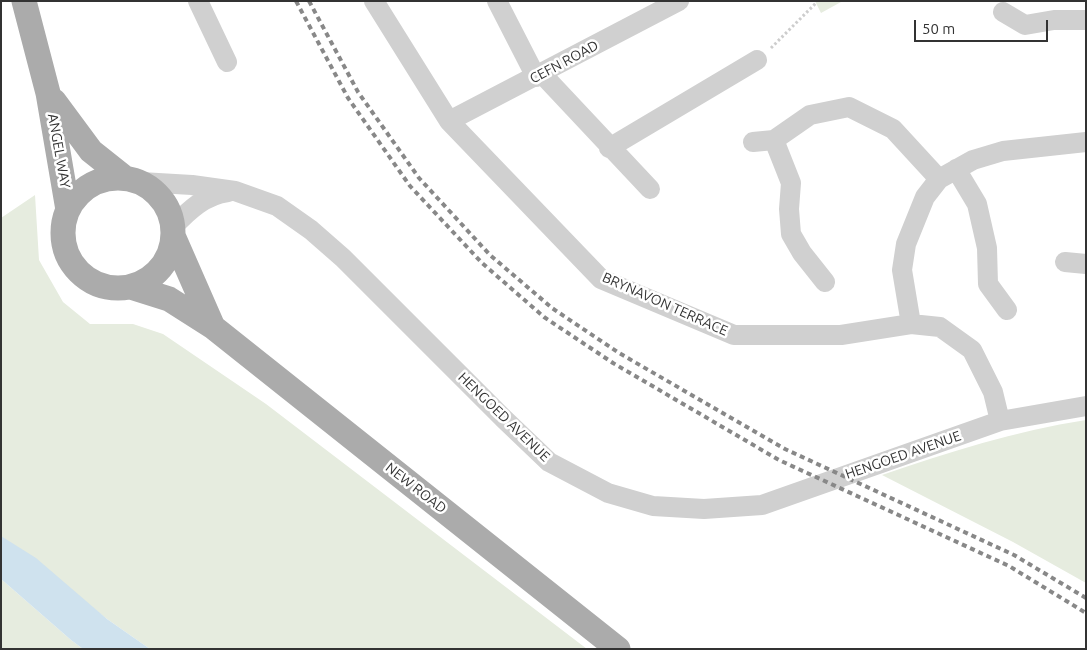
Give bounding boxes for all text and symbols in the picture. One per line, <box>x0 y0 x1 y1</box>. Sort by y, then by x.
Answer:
scale bar <box>917 10 1051 42</box>
text: 50 m <box>922 20 955 37</box>
street label: CEFN ROAD <box>527 37 601 87</box>
street label: ANGEL WAY <box>44 112 74 190</box>
street label: BRYNAVON TERRACE <box>600 269 730 339</box>
street label: HENGOED AVENUE <box>455 369 553 465</box>
street label: HENGOED AVENUE <box>843 427 963 483</box>
street label: NEW ROAD <box>382 459 450 517</box>

